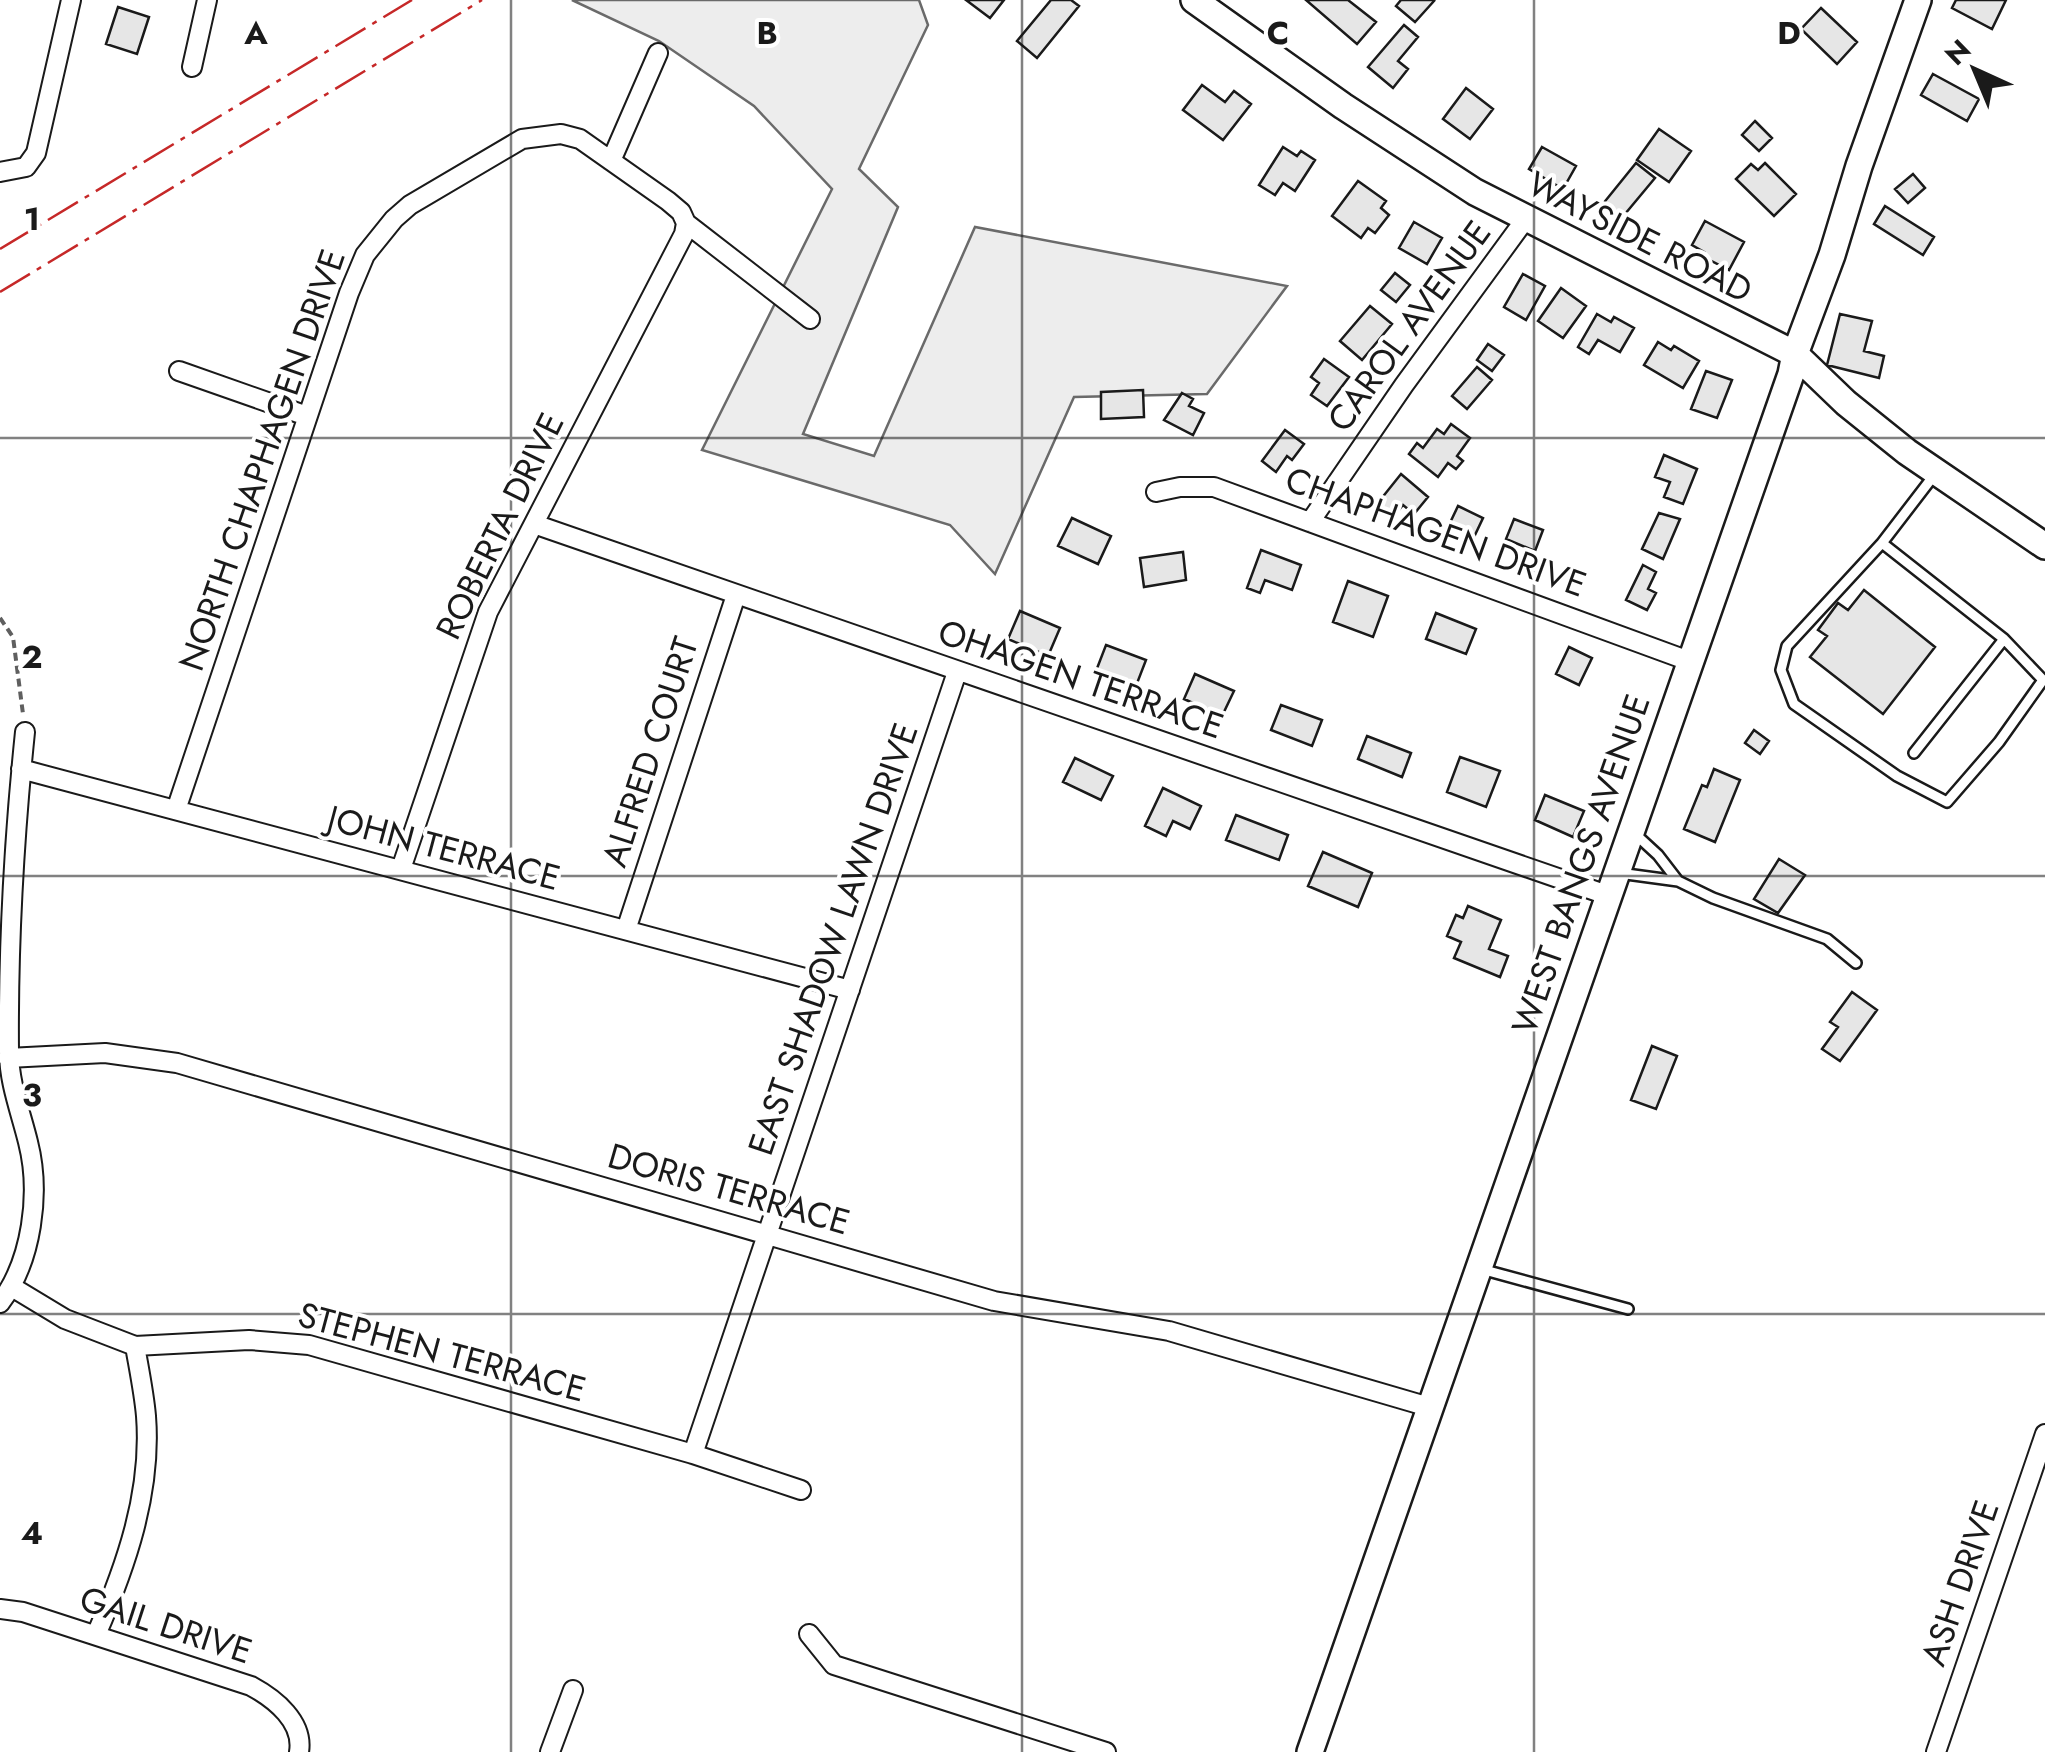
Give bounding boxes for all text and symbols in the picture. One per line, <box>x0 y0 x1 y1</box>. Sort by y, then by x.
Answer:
text: A <box>243 10 268 56</box>
text: B <box>756 10 778 56</box>
text: C <box>1267 10 1289 56</box>
text: D <box>1777 10 1801 56</box>
north arrow <box>1925 20 2025 120</box>
text: N <box>1936 30 1980 75</box>
street label: WAYSIDE ROAD <box>1519 159 1761 315</box>
text: 1 <box>24 196 40 242</box>
street label: CAROL AVENUE <box>1315 210 1503 442</box>
street label: NORTH CHAPHAGEN DRIVE <box>166 242 358 678</box>
street label: ROBERTA DRIVE <box>424 404 576 648</box>
street label: CHAPHAGEN DRIVE <box>1279 454 1593 610</box>
street label: OHAGEN TERRACE <box>932 607 1230 751</box>
street label: ALFRED COURT <box>589 631 711 873</box>
text: 2 <box>22 634 43 680</box>
street label: WEST BANGS AVENUE <box>1499 687 1663 1041</box>
street label: EAST SHADOW LAWN DRIVE <box>735 716 931 1162</box>
street label: JOHN TERRACE <box>318 792 566 903</box>
text: 3 <box>22 1072 42 1118</box>
street label: DORIS TERRACE <box>602 1131 856 1247</box>
street label: STEPHEN TERRACE <box>293 1290 591 1414</box>
street label: ASH DRIVE <box>1908 1493 2012 1673</box>
text: 4 <box>21 1510 43 1556</box>
street label: GAIL DRIVE <box>73 1574 259 1676</box>

